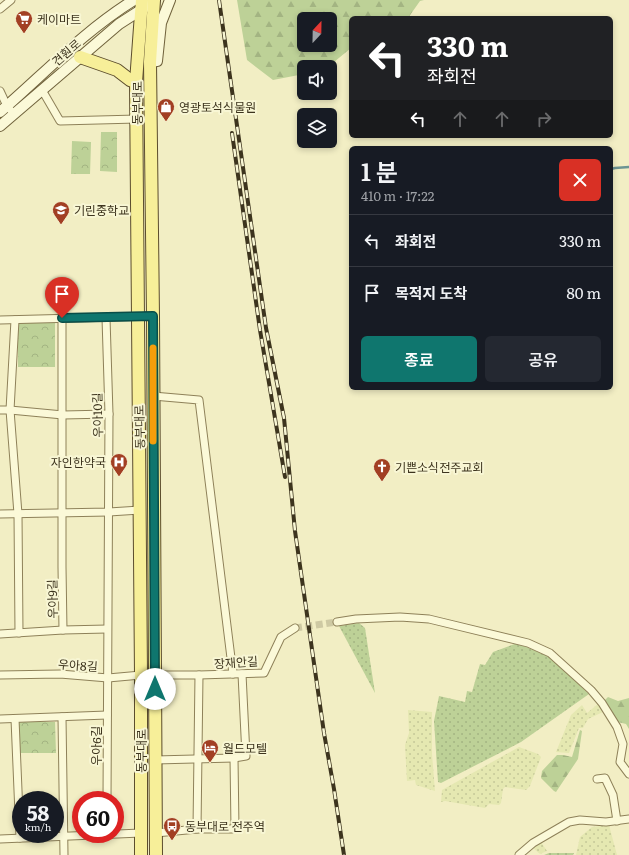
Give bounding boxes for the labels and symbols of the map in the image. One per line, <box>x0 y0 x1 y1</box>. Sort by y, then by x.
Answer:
supermarket icon: 케이마트 <box>14 9 34 34</box>
place label: 케이마트 <box>37 10 81 28</box>
north arrow <box>297 12 337 52</box>
street label: 견훤로 <box>48 34 84 70</box>
street label: 동부대로 <box>128 81 146 125</box>
shop icon: 영광토석식물원 <box>156 97 176 122</box>
place label: 영광토석식물원 <box>179 98 256 116</box>
school or university icon: 기린중학교 <box>51 200 71 225</box>
place label: 기린중학교 <box>74 201 129 219</box>
pin <box>45 277 79 318</box>
street label: 우아10길 <box>88 392 106 438</box>
street label: 동부대로 <box>130 405 148 449</box>
hospital icon: 자인한약국 <box>109 452 129 477</box>
place label: 자인한약국 <box>51 453 106 471</box>
church icon: 기쁜소식전주교회 <box>372 457 392 482</box>
place label: 기쁜소식전주교회 <box>395 458 483 476</box>
street label: 우아9길 <box>43 579 61 619</box>
street label: 장재안길 <box>213 651 259 673</box>
street label: 우아8길 <box>58 655 98 675</box>
position arrow <box>134 668 176 710</box>
street label: 우아6길 <box>87 726 105 766</box>
street label: 동부대로 <box>132 729 150 773</box>
hotel icon: 월드모텔 <box>200 738 220 763</box>
place label: 월드모텔 <box>223 739 267 757</box>
speed limit sign: 60 <box>72 791 124 843</box>
bus stop icon: 동부대로 전주역 <box>162 816 182 841</box>
place label: 동부대로 전주역 <box>185 817 265 835</box>

